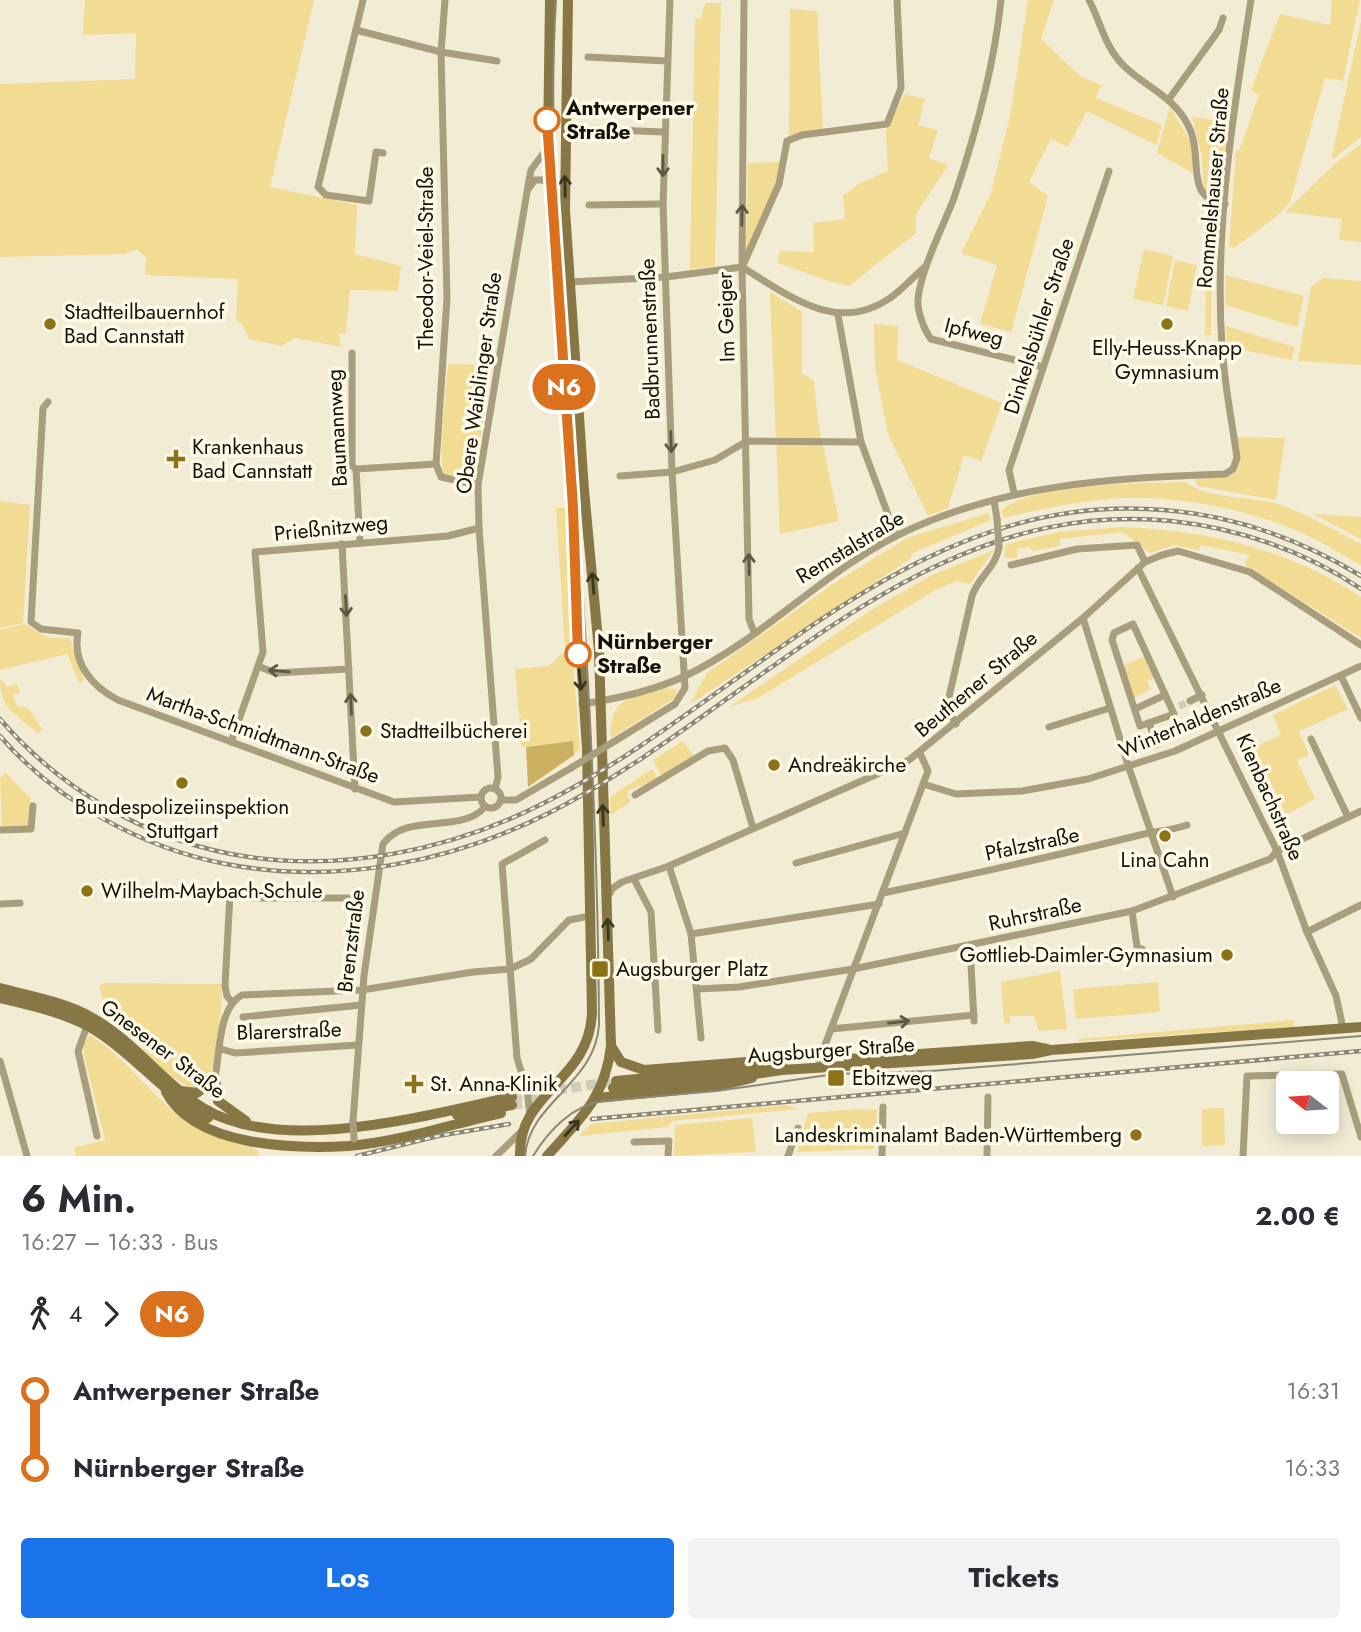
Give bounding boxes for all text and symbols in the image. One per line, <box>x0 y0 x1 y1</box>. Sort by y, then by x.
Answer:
street label: Rommelshauser Straße <box>1189 86 1237 290</box>
place label: Antwerpener Straße <box>565 93 695 147</box>
marker: Antwerpener Straße <box>534 107 560 133</box>
one-way arrow <box>656 154 670 177</box>
street label: Theodor-Veiel-Straße <box>411 166 441 350</box>
one-way arrow <box>558 174 572 197</box>
one-way arrow <box>735 203 749 226</box>
street label: Dinkelsbühler Straße <box>996 234 1082 418</box>
street label: Badbrunnenstraße <box>632 258 668 420</box>
street label: Obere Waiblinger Straße <box>449 270 509 496</box>
street label: Im Geiger <box>709 271 743 363</box>
place label: Stadtteilbauernhof Bad Cannstatt <box>64 297 225 351</box>
street label: Ipfweg <box>941 310 1007 354</box>
marker: Stadtteilbauernhof Bad Cannstatt <box>42 316 58 332</box>
marker: Elly-Heuss-Knapp Gymnasium <box>1159 316 1175 332</box>
place label: Elly-Heuss-Knapp Gymnasium <box>1092 333 1242 387</box>
line badge: N6 <box>532 364 596 410</box>
street label: Baumannweg <box>319 368 355 488</box>
text: N6 <box>546 369 582 404</box>
one-way arrow <box>664 431 678 454</box>
place label: Krankenhaus Bad Cannstatt <box>192 432 312 486</box>
marker: Krankenhaus Bad Cannstatt <box>166 449 186 469</box>
street label: Remstalstraße <box>790 503 910 591</box>
street label: Prießnitzweg <box>272 507 390 549</box>
one-way arrow <box>742 553 755 576</box>
one-way arrow <box>586 573 599 595</box>
one-way arrow <box>339 595 352 618</box>
street label: Beuthener Straße <box>908 623 1044 744</box>
place label: Nürnberger Straße <box>597 627 714 681</box>
marker: Nürnberger Straße <box>565 641 591 667</box>
one-way arrow <box>268 664 291 677</box>
one-way arrow <box>574 669 587 691</box>
street label: Winterhaldenstraße <box>1114 670 1286 766</box>
street label: Martha-Schmidtmann-Straße <box>142 679 384 791</box>
one-way arrow <box>345 693 358 716</box>
place label: Stadtteilbücherei <box>380 716 528 746</box>
marker: Stadtteilbücherei <box>358 723 374 739</box>
street label: Kienbachstraße <box>1229 729 1311 865</box>
place label: Andreäkirche <box>788 750 906 780</box>
marker: Andreäkirche <box>766 757 782 773</box>
marker: Bundespolizeiinspektion Stuttgart <box>174 775 190 791</box>
place label: Bundespolizeiinspektion Stuttgart <box>75 792 289 846</box>
one-way arrow <box>597 803 610 826</box>
street label: Pfalzstraße <box>982 819 1082 869</box>
marker: Lina Cahn <box>1157 828 1173 844</box>
place label: Lina Cahn <box>1121 845 1209 875</box>
place label: Wilhelm-Maybach-Schule <box>101 876 323 906</box>
marker: Wilhelm-Maybach-Schule <box>79 883 95 899</box>
street label: Brenzstraße <box>330 888 372 994</box>
street label: Ruhrstraße <box>986 889 1085 938</box>
one-way arrow <box>601 917 614 940</box>
place label: Gottlieb-Daimler-Gymnasium <box>960 940 1213 970</box>
marker: Gottlieb-Daimler-Gymnasium <box>1219 947 1235 963</box>
place label: Augsburger Platz <box>616 954 769 984</box>
marker: Augsburger Platz <box>590 959 610 979</box>
street label: Gnesener Straße <box>94 992 232 1106</box>
street label: Blarerstraße <box>236 1014 342 1048</box>
one-way arrow <box>887 1016 910 1029</box>
street label: Augsburger Straße <box>746 1029 916 1071</box>
place label: Ebitzweg <box>852 1063 933 1093</box>
marker: Ebitzweg <box>826 1068 846 1088</box>
place label: St. Anna-Klinik <box>430 1069 558 1099</box>
north arrow <box>1276 1071 1339 1134</box>
map controls <box>1276 1071 1339 1134</box>
marker: St. Anna-Klinik <box>404 1074 424 1094</box>
one-way arrow <box>564 1119 580 1137</box>
place label: Landeskriminalamt Baden-Württemberg <box>775 1120 1122 1150</box>
marker: Landeskriminalamt Baden-Württemberg <box>1128 1127 1144 1143</box>
text: 6 Min. <box>21 1171 136 1226</box>
text: 2.00 € <box>1255 1197 1340 1235</box>
text: 16:27 – 16:33 · Bus <box>21 1225 218 1259</box>
icon: walk <box>21 1295 59 1333</box>
icon: forward <box>92 1295 130 1333</box>
text: N6 <box>154 1296 190 1331</box>
text: 4 <box>69 1297 82 1331</box>
text: Antwerpener Straße <box>73 1372 319 1410</box>
text: 16:31 <box>1287 1374 1340 1408</box>
text: Nürnberger Straße <box>73 1449 305 1487</box>
text: 16:33 <box>1284 1451 1340 1485</box>
button: Los <box>21 1538 674 1618</box>
button: Tickets <box>688 1538 1340 1618</box>

